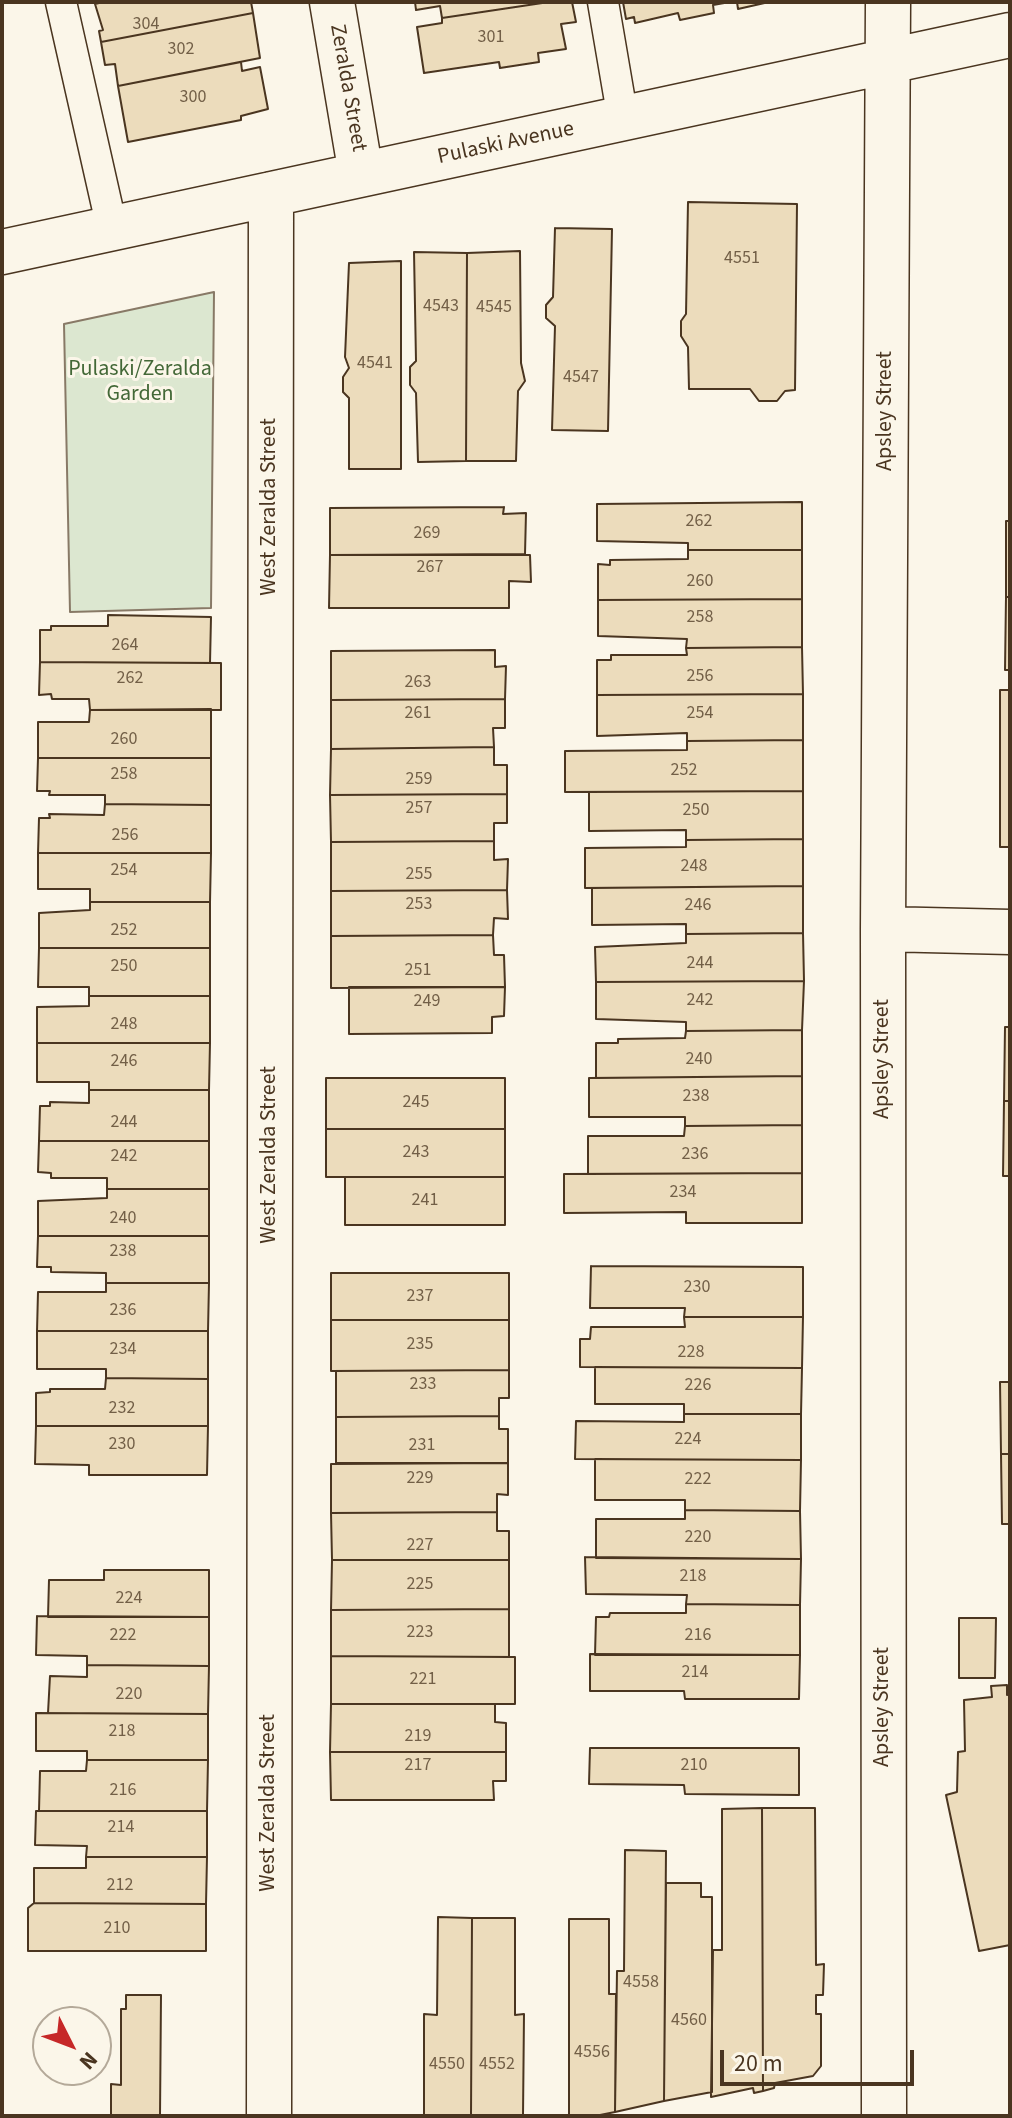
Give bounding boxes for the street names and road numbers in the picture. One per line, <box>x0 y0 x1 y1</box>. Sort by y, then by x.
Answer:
street label: Zeralda Street <box>323 22 371 154</box>
street label: Pulaski Avenue <box>435 117 577 171</box>
street label: Apsley Street <box>873 351 899 471</box>
street label: West Zeralda Street <box>257 418 283 596</box>
street label: Apsley Street <box>870 999 896 1119</box>
street label: West Zeralda Street <box>257 1066 283 1244</box>
street label: Apsley Street <box>870 1647 896 1767</box>
street label: West Zeralda Street <box>256 1714 282 1892</box>

